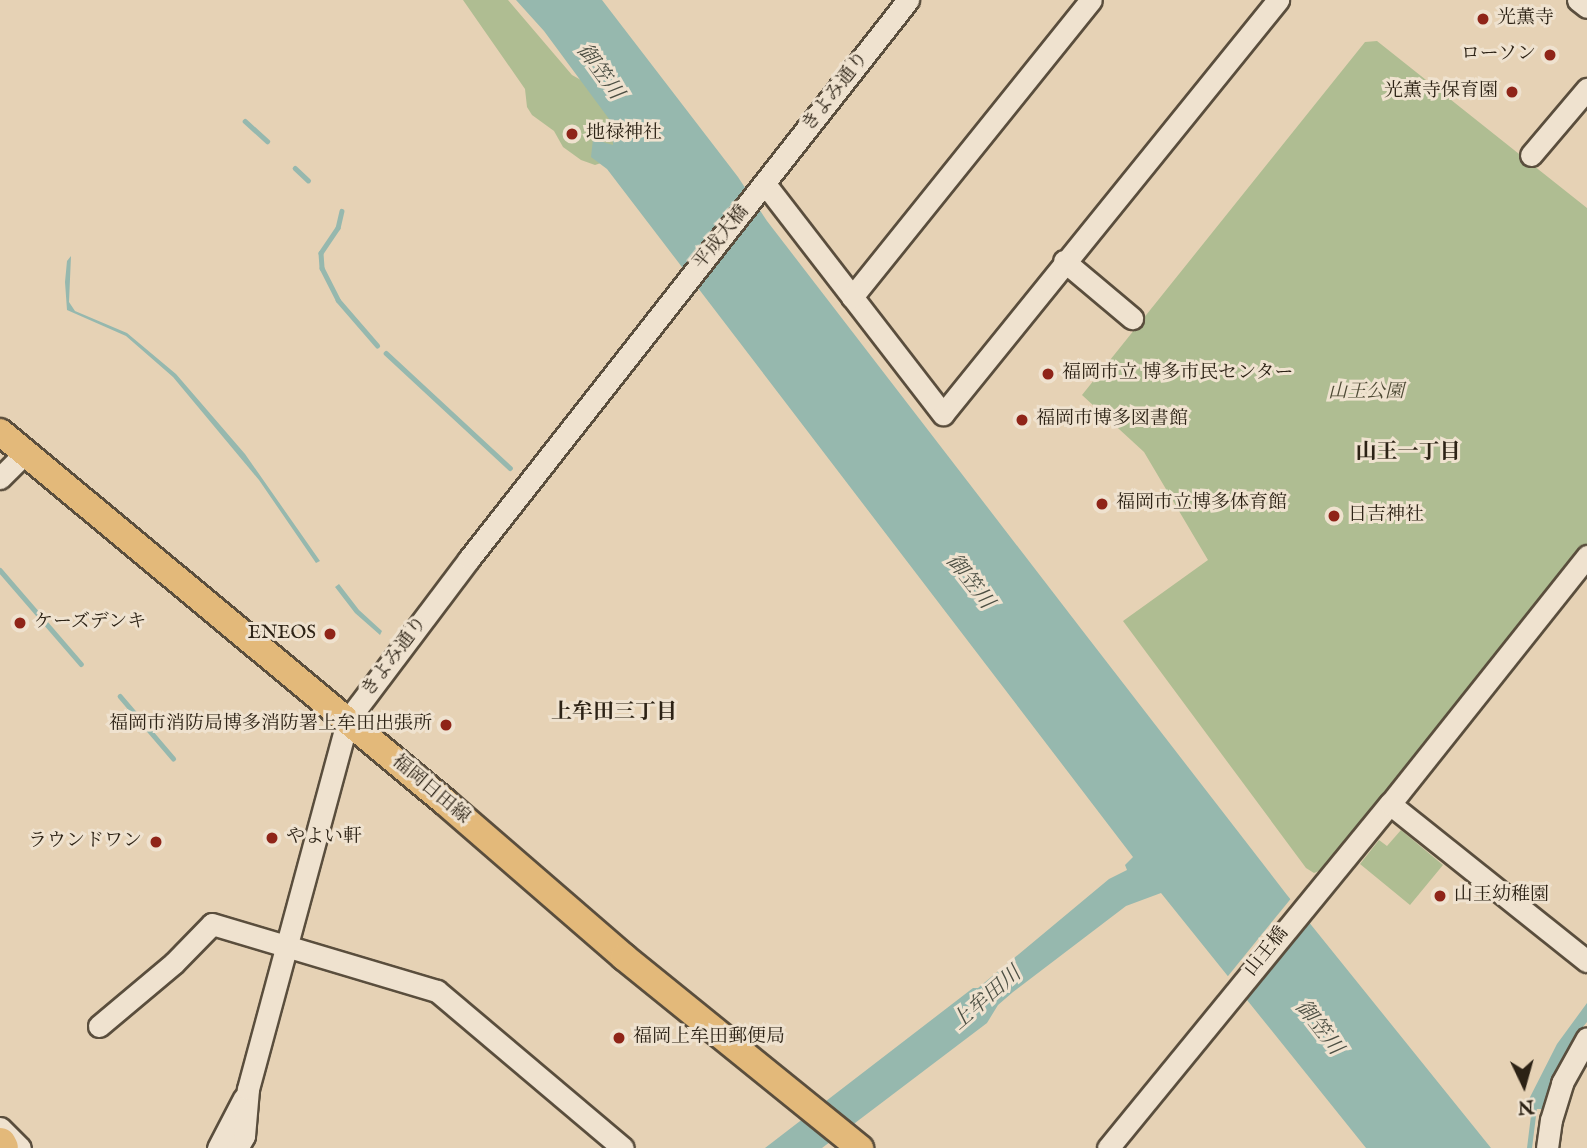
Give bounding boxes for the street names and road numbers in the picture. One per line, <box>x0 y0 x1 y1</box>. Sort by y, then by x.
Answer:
street label: きよみ通り <box>798 48 874 136</box>
street label: 平成大橋 <box>689 201 755 275</box>
street label: きよみ通り <box>357 612 433 702</box>
street label: 福岡日田線 <box>386 751 474 829</box>
street label: 山王橋 <box>1240 923 1294 981</box>

